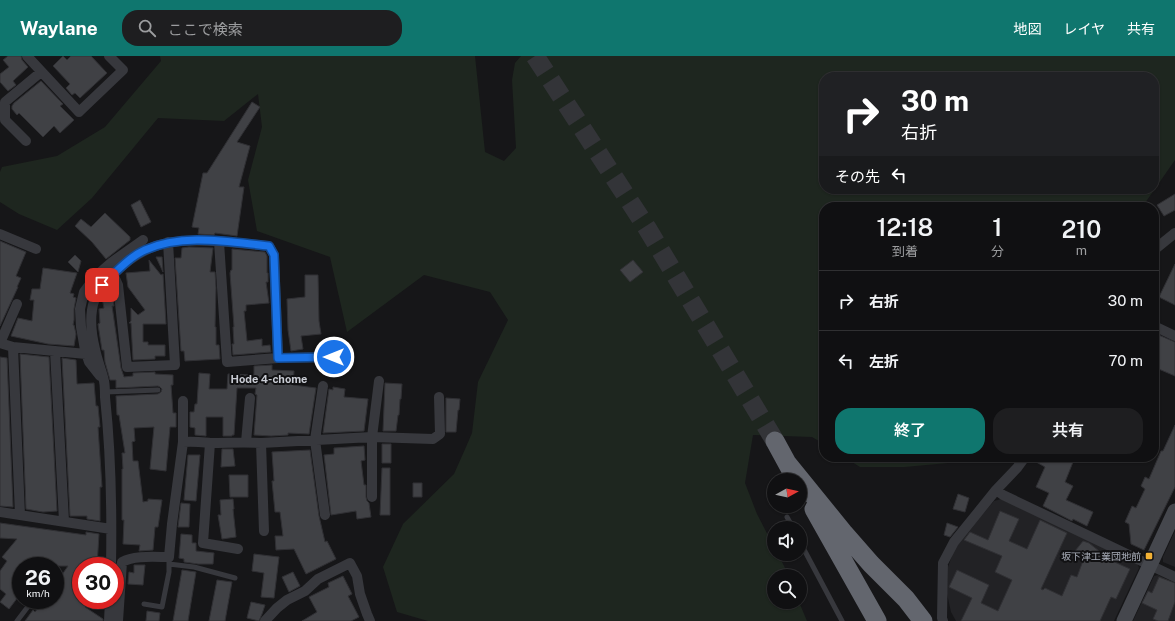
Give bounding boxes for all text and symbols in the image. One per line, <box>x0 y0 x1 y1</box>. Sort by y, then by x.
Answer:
search box <box>122 10 402 46</box>
text: Waylane <box>20 17 98 39</box>
icon: search <box>136 17 158 39</box>
text: ここで検索 <box>168 21 243 38</box>
text: 地図 <box>1013 21 1041 37</box>
text: レイヤ <box>1063 21 1105 37</box>
text: 共有 <box>1127 21 1155 37</box>
text: 30 m <box>901 84 969 117</box>
icon: right <box>835 88 887 140</box>
text: 右折 <box>901 122 937 143</box>
icon: left <box>888 164 910 186</box>
text: その先 <box>835 168 880 185</box>
text: 12:18 <box>877 213 933 241</box>
text: 1 <box>992 213 1002 241</box>
text: 210 <box>1061 215 1101 243</box>
text: m <box>1076 243 1087 258</box>
text: 到着 <box>892 244 918 259</box>
text: 分 <box>991 244 1004 259</box>
pin <box>85 268 119 302</box>
icon: arrive <box>91 274 113 296</box>
icon: right <box>835 290 857 312</box>
text: 30 m <box>1108 292 1143 309</box>
text: 右折 <box>869 293 899 310</box>
position arrow <box>313 336 355 378</box>
icon: left <box>835 350 857 372</box>
text: 70 m <box>1108 352 1143 369</box>
text: 左折 <box>869 353 899 370</box>
district label: Hode 4-chome <box>231 373 307 385</box>
button: 終了 <box>835 408 985 454</box>
button: 共有 <box>993 408 1143 454</box>
north arrow <box>767 473 807 513</box>
map controls <box>767 473 807 609</box>
button: sound <box>767 521 807 561</box>
place label: 坂下津工業団地前 <box>1061 550 1141 562</box>
marker: 坂下津工業団地前 <box>1144 551 1154 561</box>
speed limit sign: 30 <box>72 557 124 609</box>
text: 26 <box>25 566 51 590</box>
button: search <box>767 569 807 609</box>
text: km/h <box>26 587 50 599</box>

